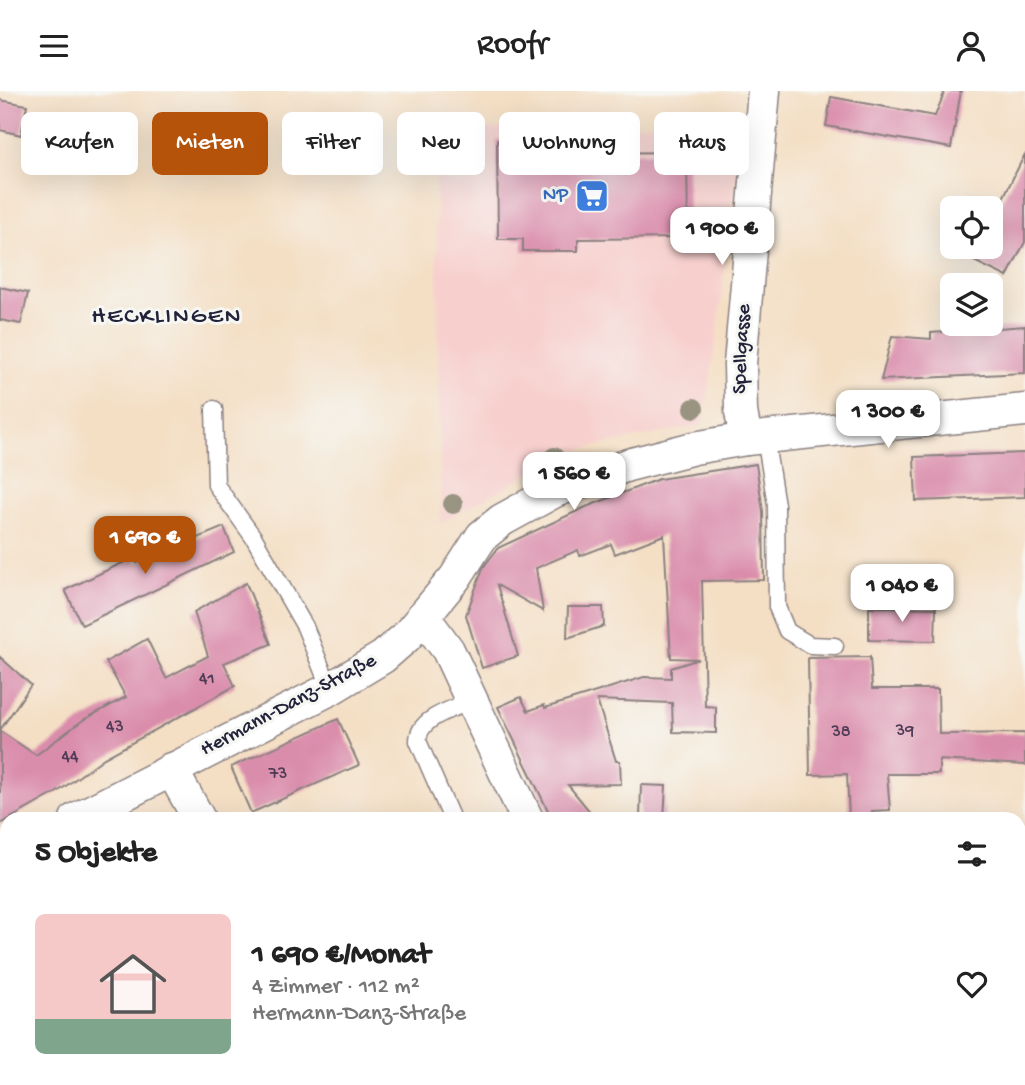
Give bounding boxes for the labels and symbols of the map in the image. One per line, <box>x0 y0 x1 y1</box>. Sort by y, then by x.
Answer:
supermarket icon: NP <box>573 177 611 215</box>
place label: NP <box>543 184 568 209</box>
pin: 1 900 € <box>657 207 787 267</box>
street label: Spellgasse <box>728 302 758 395</box>
district label: HECKLINGEN <box>92 303 242 332</box>
pin: 1 300 € <box>823 391 953 450</box>
pin: 1 560 € <box>509 453 639 512</box>
pin: 1 690 € <box>80 517 210 576</box>
pin: 1 040 € <box>837 565 967 624</box>
street label: Hermann-Danz-Straße <box>197 649 382 763</box>
house number: 41 <box>199 669 215 690</box>
house number: 43 <box>106 717 124 738</box>
house number: 39 <box>895 721 914 742</box>
house number: 38 <box>830 722 851 743</box>
house number: 44 <box>61 747 79 768</box>
house number: 73 <box>268 764 287 785</box>

